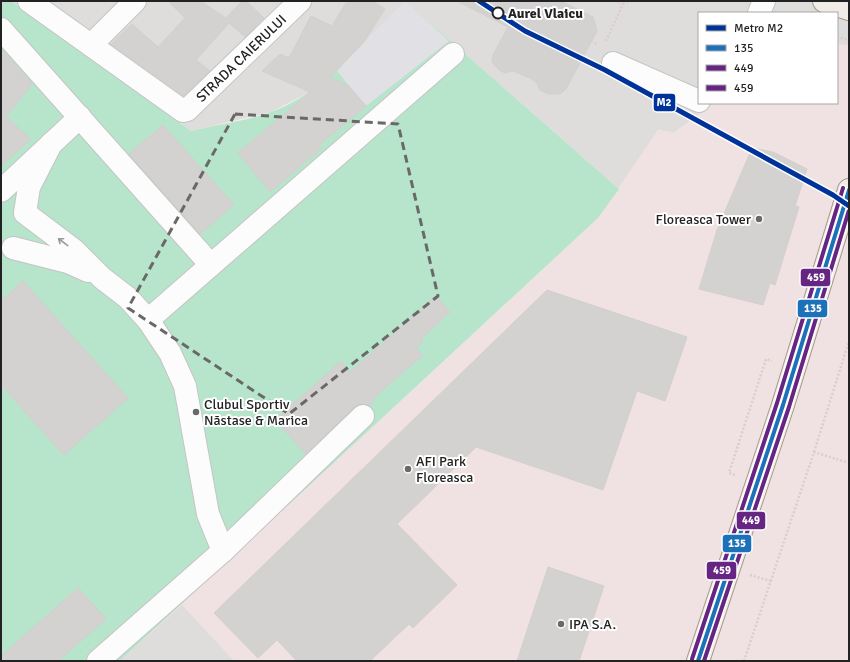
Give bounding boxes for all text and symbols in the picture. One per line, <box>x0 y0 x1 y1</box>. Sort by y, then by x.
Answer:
place label: Aurel Vlaicu <box>508 5 583 22</box>
marker: Aurel Vlaicu <box>491 6 505 20</box>
street label: STRADA CAIERULUI <box>193 11 290 106</box>
legend <box>698 12 838 104</box>
text: Metro M2 <box>734 21 783 36</box>
text: 135 <box>734 41 753 56</box>
text: 449 <box>734 61 753 76</box>
text: 459 <box>734 81 753 96</box>
line badge: M2 <box>653 93 676 112</box>
text: M2 <box>656 96 672 109</box>
place label: Floreasca Tower <box>656 211 752 228</box>
marker: Floreasca Tower <box>754 214 764 224</box>
one-way arrow <box>58 238 69 246</box>
line badge: 459 <box>800 268 831 287</box>
text: 459 <box>807 271 825 284</box>
line badge: 135 <box>797 299 828 318</box>
text: 135 <box>804 302 822 315</box>
place label: Clubul Sportiv Năstase & Marica <box>204 396 308 429</box>
marker: Clubul Sportiv Năstase & Marica <box>191 407 201 417</box>
place label: AFI Park Floreasca <box>416 453 473 486</box>
marker: AFI Park Floreasca <box>403 464 413 474</box>
line badge: 449 <box>736 511 766 530</box>
text: 449 <box>742 514 760 527</box>
line badge: 135 <box>722 534 752 553</box>
text: 135 <box>728 537 746 550</box>
line badge: 459 <box>706 561 737 580</box>
text: 459 <box>713 564 731 577</box>
place label: IPA S.A. <box>569 616 616 633</box>
marker: IPA S.A. <box>556 619 566 629</box>

